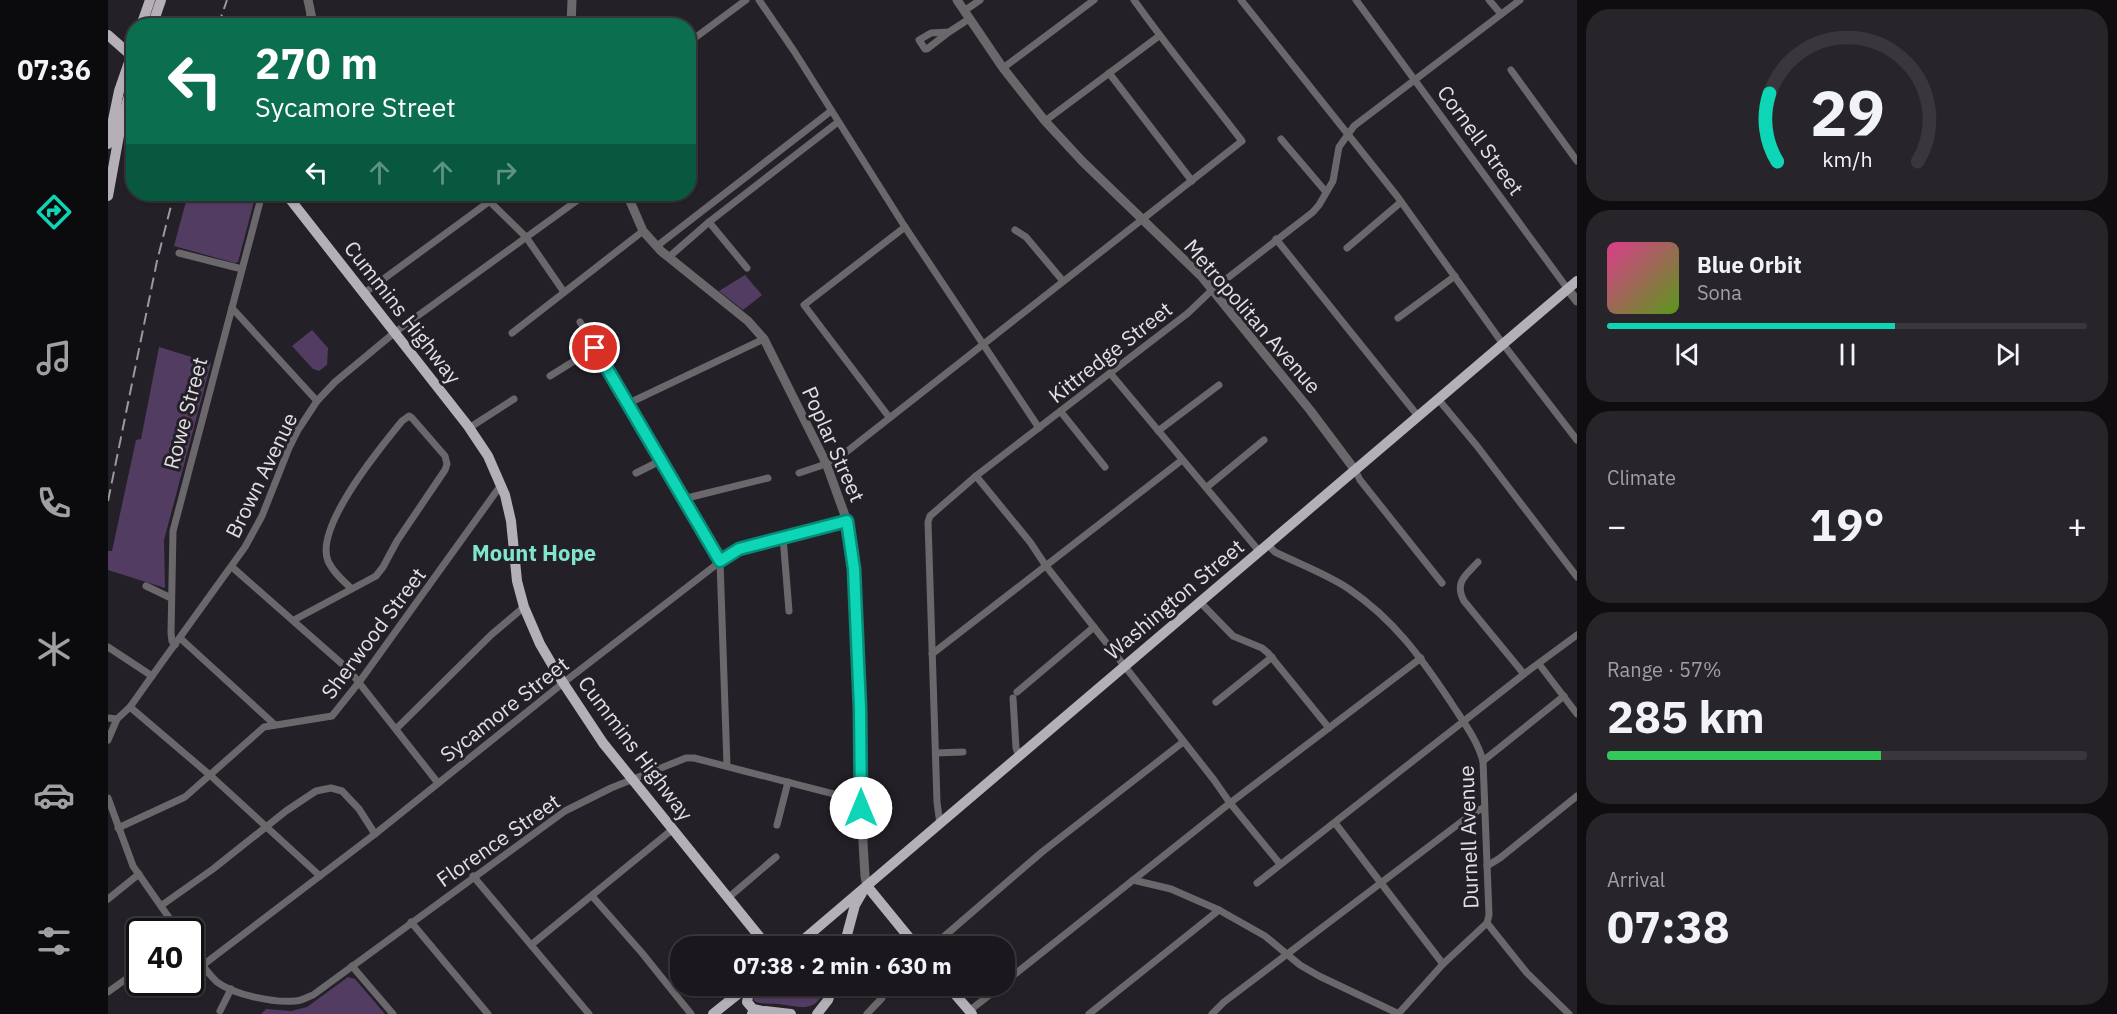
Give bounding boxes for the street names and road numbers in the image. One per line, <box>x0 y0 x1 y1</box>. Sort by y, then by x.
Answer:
street label: Cornell Street <box>1432 79 1530 201</box>
street label: Metropolitan Avenue <box>1178 233 1328 399</box>
street label: Cummins Highway <box>338 235 468 390</box>
street label: Kittredge Street <box>1042 295 1178 409</box>
street label: Rowe Street <box>157 354 213 472</box>
street label: Poplar Street <box>796 382 872 506</box>
street label: Brown Avenue <box>219 408 303 542</box>
street label: Washington Street <box>1098 532 1250 666</box>
street label: Sherwood Street <box>314 562 432 704</box>
street label: Sycamore Street <box>434 650 574 768</box>
street label: Cummins Highway <box>572 670 700 827</box>
street label: Durnell Avenue <box>1452 765 1484 909</box>
street label: Florence Street <box>431 787 565 893</box>

